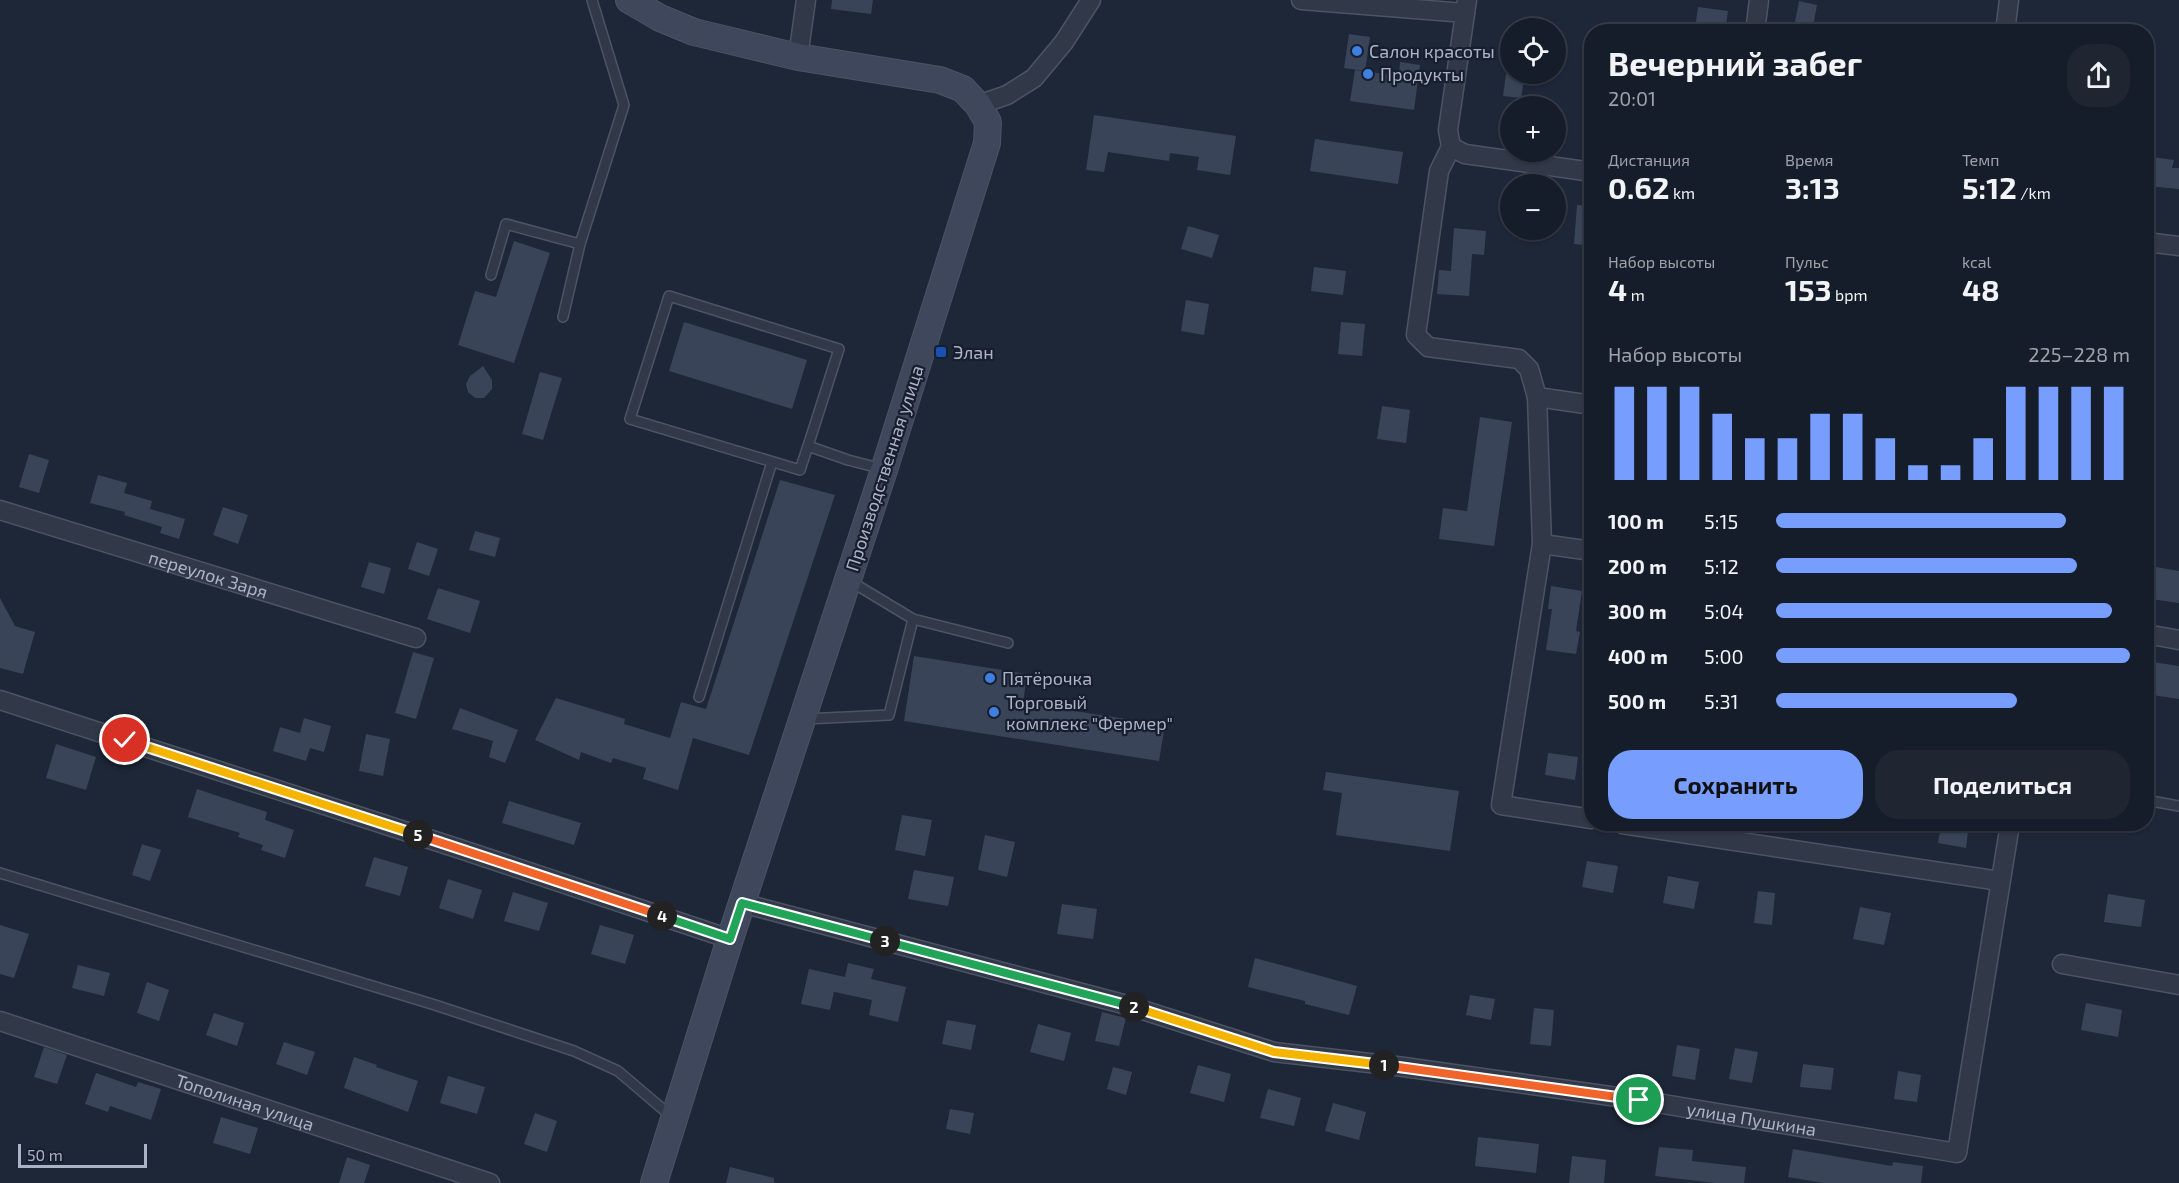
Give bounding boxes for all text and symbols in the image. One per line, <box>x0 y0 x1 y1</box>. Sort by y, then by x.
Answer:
map controls <box>1500 18 1566 240</box>
button: locate <box>1500 18 1566 84</box>
place label: Салон красоты <box>1369 40 1495 62</box>
text: Вечерний забег <box>1608 43 1862 83</box>
marker: Салон красоты <box>1350 44 1364 58</box>
button: share <box>2067 44 2130 107</box>
place label: Продукты <box>1380 63 1464 85</box>
marker: Продукты <box>1361 67 1375 81</box>
text: 20:01 <box>1608 86 1656 110</box>
button: + <box>1500 96 1566 162</box>
text: Дистанция <box>1608 150 1690 169</box>
text: Время <box>1785 150 1834 169</box>
text: Темп <box>1962 150 1999 169</box>
text: 0.62 <box>1608 169 1669 205</box>
text: 3:13 <box>1785 169 1840 205</box>
text: 5:12 <box>1962 169 2017 205</box>
button: − <box>1500 174 1566 240</box>
text: km <box>1669 183 1695 202</box>
text: /km <box>2017 183 2051 202</box>
text: Набор высоты <box>1608 252 1715 271</box>
text: Пульс <box>1785 252 1829 271</box>
text: kcal <box>1962 252 1991 271</box>
text: 4 <box>1608 271 1627 307</box>
text: 153 <box>1785 271 1832 307</box>
text: 48 <box>1962 271 2000 307</box>
text: m <box>1627 285 1645 304</box>
text: bpm <box>1832 285 1868 304</box>
place label: Элан <box>953 341 994 363</box>
text: Набор высоты <box>1608 342 1742 366</box>
text: 225–228 m <box>2028 342 2130 366</box>
marker: Элан <box>934 345 948 359</box>
street label: Производственная улица <box>840 362 928 574</box>
text: 100 m <box>1608 509 1664 533</box>
text: 5:15 <box>1704 509 1738 533</box>
street label: переулок Заря <box>146 545 271 603</box>
text: 200 m <box>1608 554 1667 578</box>
text: 5:12 <box>1704 554 1739 578</box>
text: 300 m <box>1608 599 1667 623</box>
text: 5:04 <box>1704 599 1744 623</box>
text: 400 m <box>1608 644 1668 668</box>
text: 5:00 <box>1704 644 1744 668</box>
place label: Пятёрочка <box>1002 667 1092 689</box>
marker: Пятёрочка <box>983 671 997 685</box>
text: 500 m <box>1608 689 1666 713</box>
text: 5:31 <box>1704 689 1739 713</box>
place label: Торговый комплекс "Фермер" <box>1006 691 1173 734</box>
marker: Торговый комплекс "Фермер" <box>987 705 1001 719</box>
pin <box>99 714 150 765</box>
icon: check <box>108 723 141 756</box>
button: Сохранить <box>1608 750 1863 819</box>
button: Поделиться <box>1875 750 2130 819</box>
pin: 5 <box>403 820 433 850</box>
text: 5 <box>414 825 422 844</box>
pin: 4 <box>647 901 677 931</box>
text: 4 <box>657 906 667 925</box>
pin: 3 <box>870 926 900 956</box>
text: 3 <box>880 931 890 950</box>
pin: 2 <box>1119 992 1149 1022</box>
text: 2 <box>1129 997 1139 1016</box>
pin: 1 <box>1369 1050 1399 1080</box>
text: 1 <box>1381 1055 1387 1074</box>
street label: Тополиная улица <box>173 1069 317 1135</box>
pin <box>1613 1074 1664 1125</box>
icon: arrive <box>1622 1083 1655 1116</box>
street label: улица Пушкина <box>1685 1097 1818 1140</box>
scale bar <box>18 1141 147 1168</box>
text: 50 m <box>27 1145 63 1164</box>

